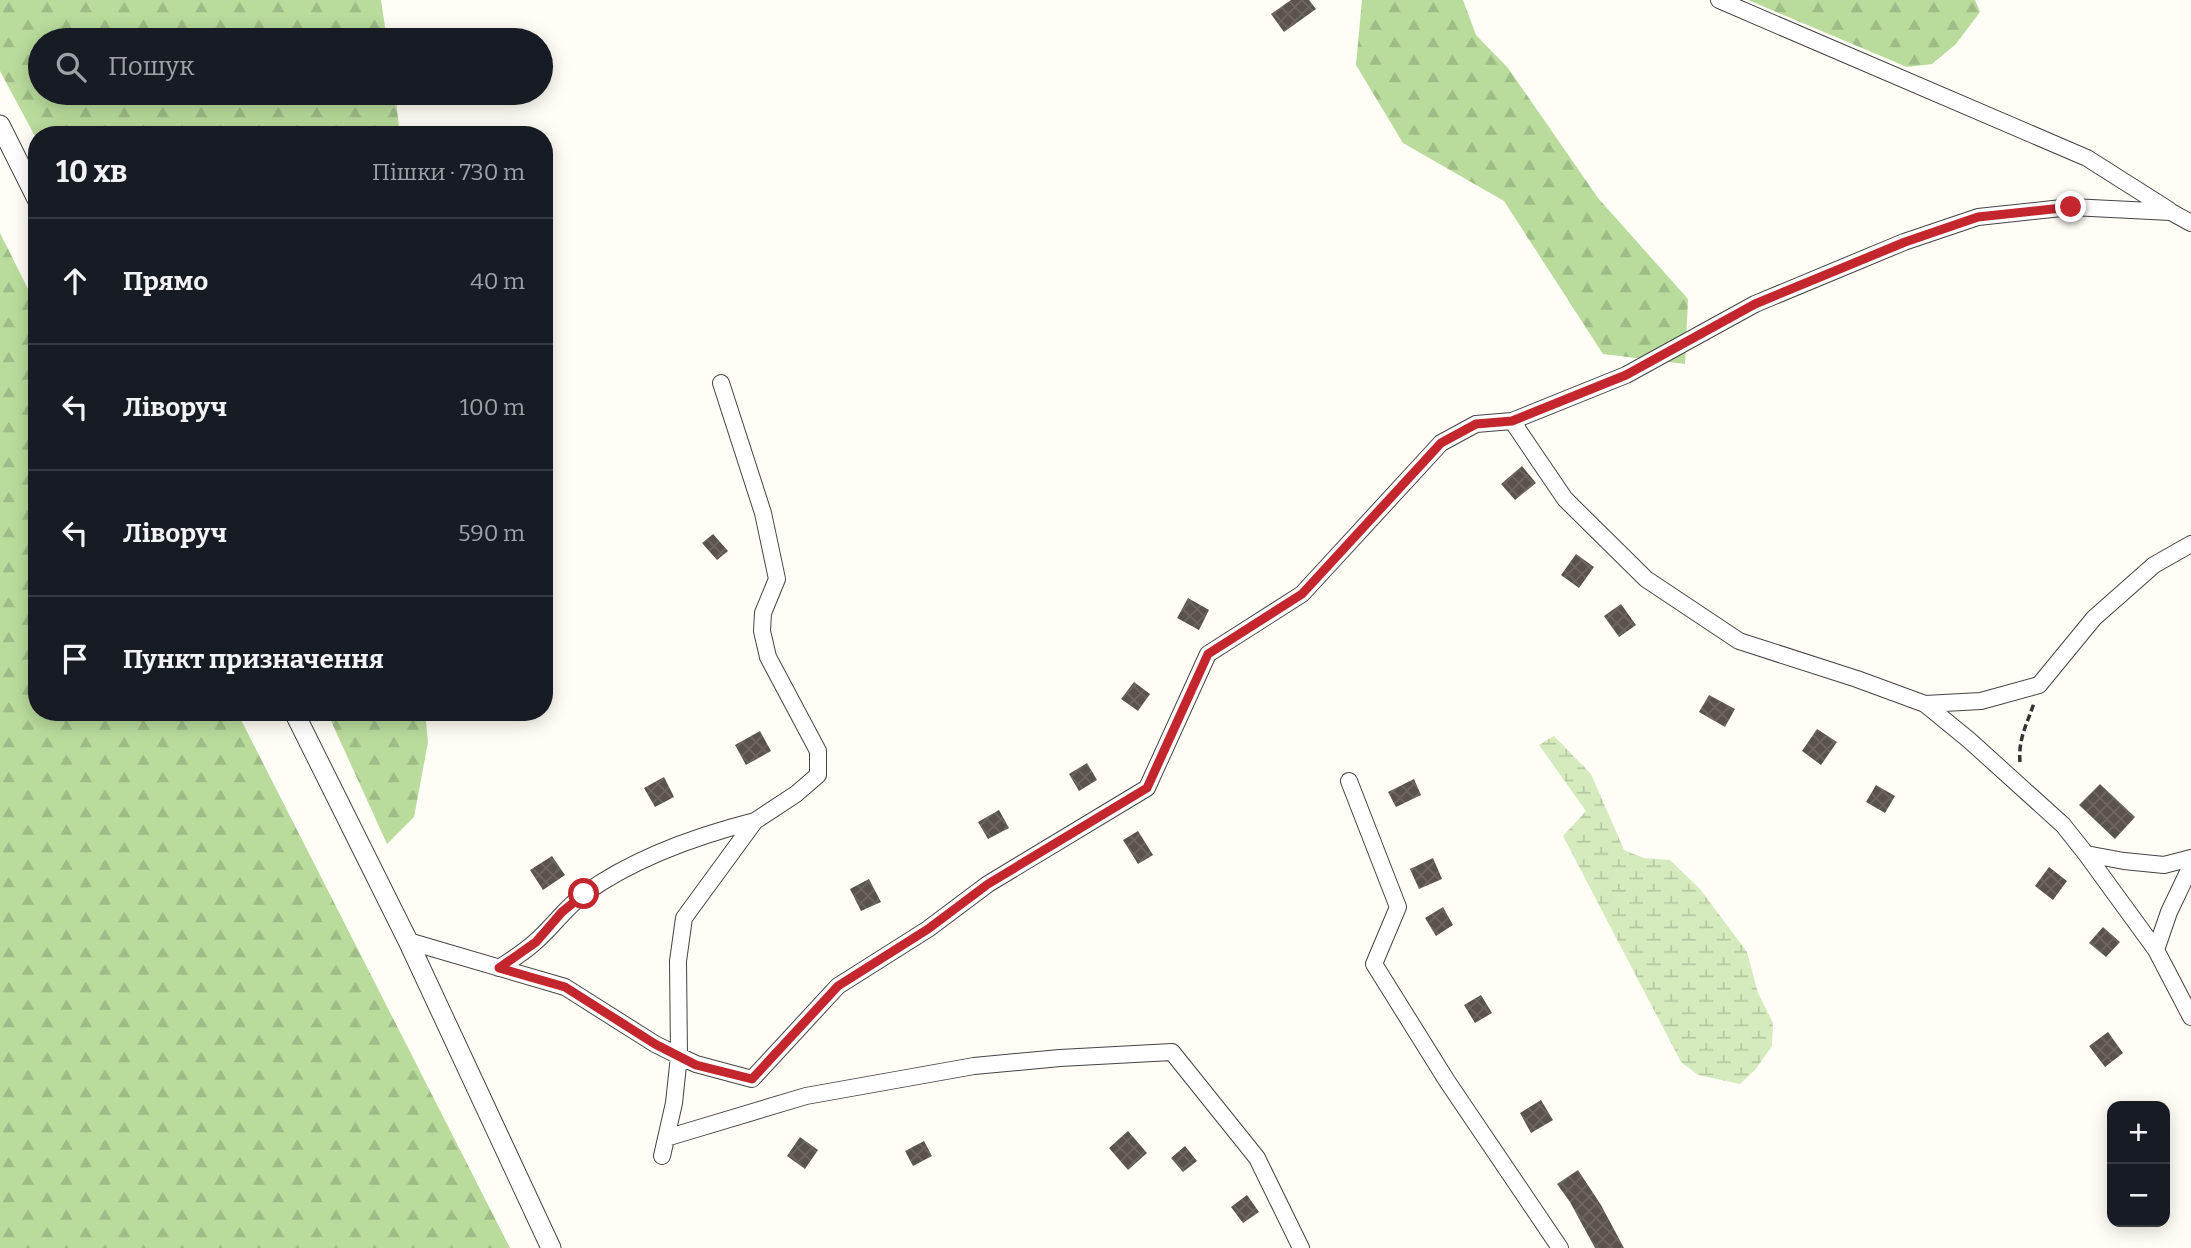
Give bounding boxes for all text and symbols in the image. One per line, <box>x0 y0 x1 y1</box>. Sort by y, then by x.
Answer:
search box <box>28 28 553 105</box>
icon: search <box>52 48 90 86</box>
text: Пошук <box>108 51 194 82</box>
text: 10 хв <box>56 154 127 190</box>
text: Пішки · 730 m <box>372 158 525 186</box>
route end <box>2055 191 2086 222</box>
icon: ahead <box>56 262 94 300</box>
text: Прямо <box>123 266 208 297</box>
text: 40 m <box>470 267 525 295</box>
icon: left <box>56 388 94 426</box>
text: Ліворуч <box>123 392 227 423</box>
text: 100 m <box>460 393 525 421</box>
icon: left <box>56 514 94 552</box>
text: Ліворуч <box>123 518 227 549</box>
text: 590 m <box>458 519 525 547</box>
icon: arrive <box>56 640 94 678</box>
text: Пункт призначення <box>123 644 384 675</box>
route start <box>568 878 599 909</box>
map controls <box>2107 1101 2170 1227</box>
button: + <box>2107 1101 2170 1164</box>
button: − <box>2107 1164 2170 1227</box>

